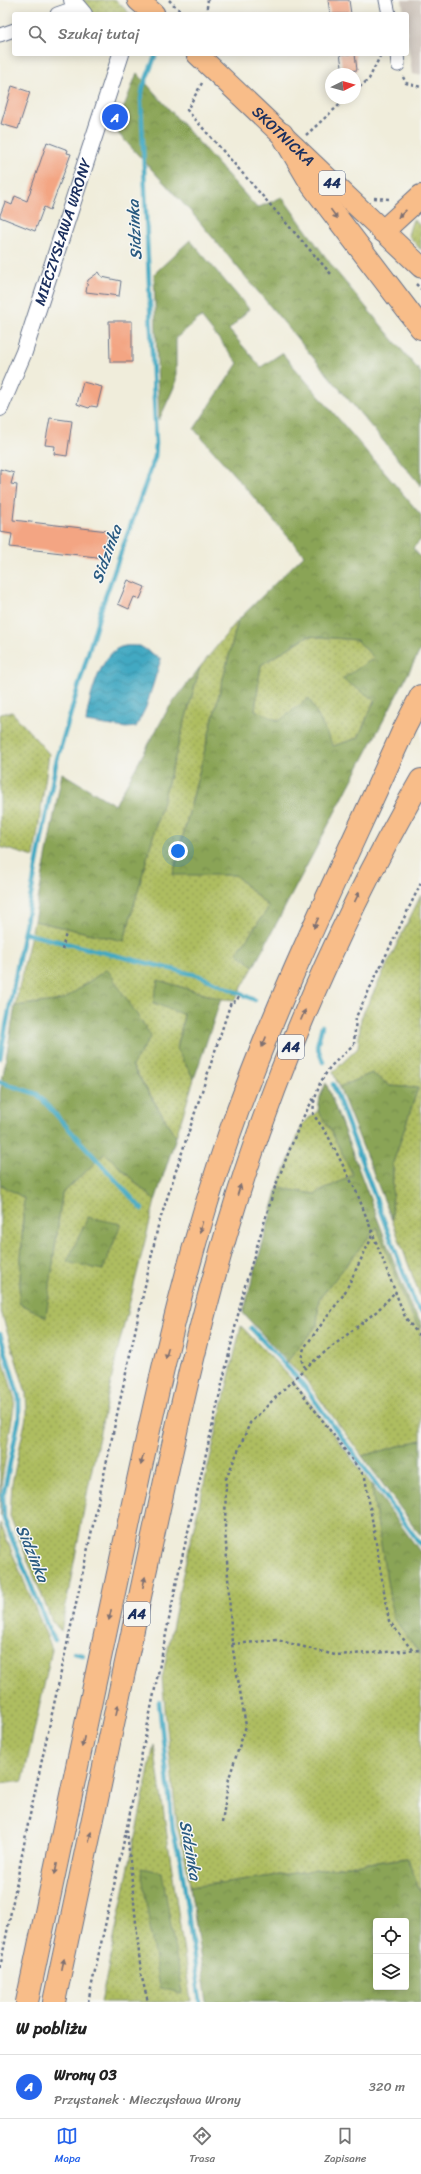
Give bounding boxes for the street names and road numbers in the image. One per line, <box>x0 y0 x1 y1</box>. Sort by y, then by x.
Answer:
street label: SKOTNICKA <box>246 99 321 173</box>
street label: MIECZYSŁAWA WRONY <box>27 154 100 309</box>
road number: 44 <box>319 171 345 195</box>
road number: A4 <box>278 1035 304 1059</box>
road number: A4 <box>124 1602 150 1626</box>

